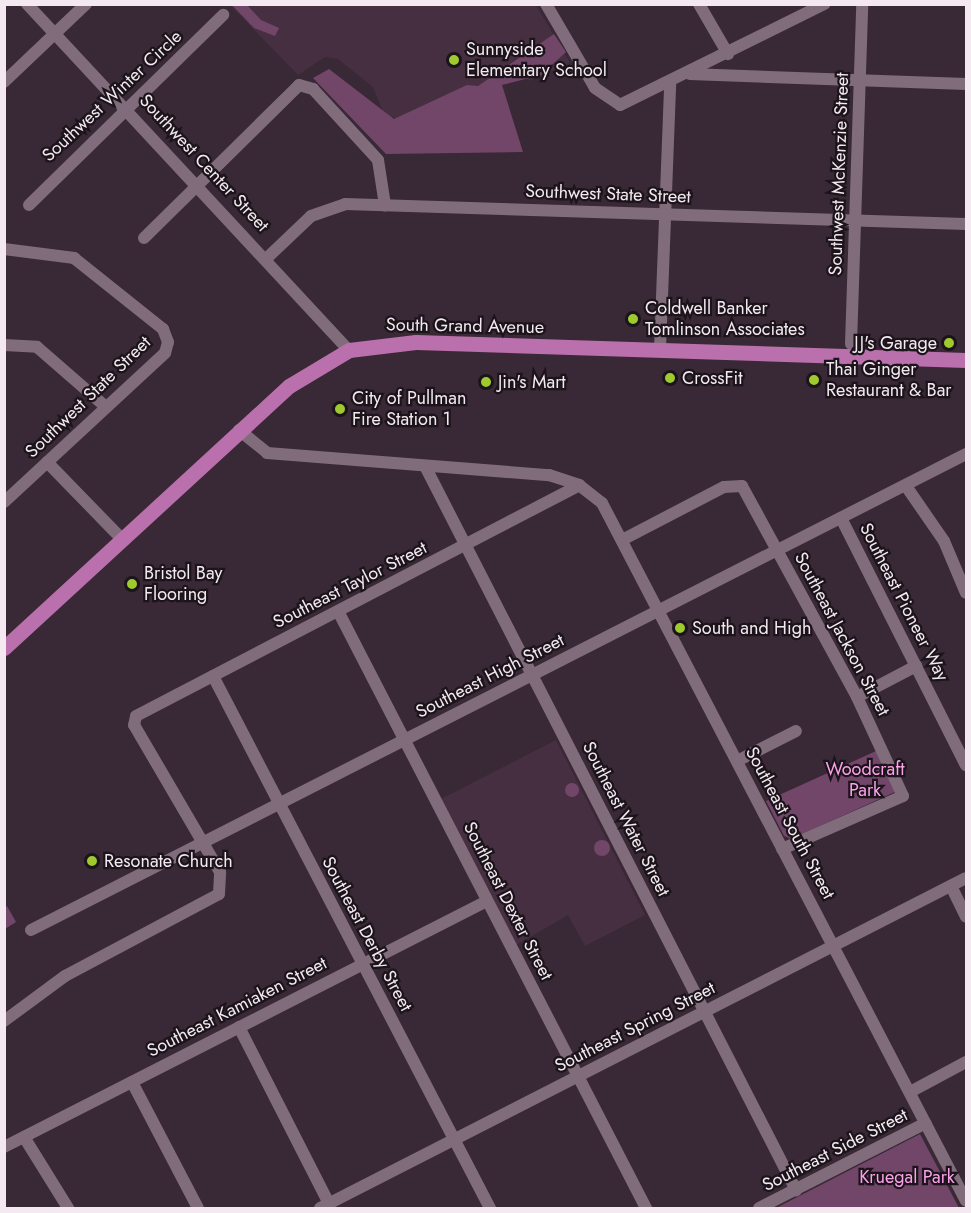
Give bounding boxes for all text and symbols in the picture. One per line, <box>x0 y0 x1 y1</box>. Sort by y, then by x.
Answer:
street label: Southwest Winter Circle <box>38 26 186 166</box>
place label: Sunnyside Elementary School <box>466 39 607 82</box>
marker: Sunnyside Elementary School <box>447 53 461 67</box>
street label: Southwest McKenzie Street <box>825 72 853 276</box>
street label: Southwest Center Street <box>135 90 273 236</box>
street label: Southwest State Street <box>525 180 691 208</box>
place label: Coldwell Banker Tomlinson Associates <box>645 298 805 340</box>
marker: Coldwell Banker Tomlinson Associates <box>626 312 640 326</box>
street label: South Grand Avenue <box>386 314 544 338</box>
street label: Southwest State Street <box>21 332 155 462</box>
place label: JJ's Garage <box>854 332 937 354</box>
marker: JJ's Garage <box>942 336 956 350</box>
place label: Thai Ginger Restaurant & Bar <box>826 359 951 401</box>
place label: CrossFit <box>682 367 743 389</box>
place label: Jin's Mart <box>498 371 566 393</box>
marker: CrossFit <box>663 371 677 385</box>
marker: Thai Ginger Restaurant & Bar <box>807 373 821 387</box>
marker: Jin's Mart <box>479 375 493 389</box>
place label: City of Pullman Fire Station 1 <box>352 388 466 430</box>
marker: City of Pullman Fire Station 1 <box>333 402 347 416</box>
street label: Southeast Pioneer Way <box>855 519 953 685</box>
street label: Southeast Taylor Street <box>270 537 430 633</box>
street label: Southeast Jackson Street <box>790 548 894 720</box>
place label: Bristol Bay Flooring <box>144 563 222 606</box>
marker: Bristol Bay Flooring <box>125 577 139 591</box>
place label: South and High <box>692 617 811 639</box>
marker: South and High <box>673 621 687 635</box>
street label: Southeast High Street <box>412 629 568 723</box>
street label: Southeast Water Street <box>578 738 674 900</box>
street label: Southeast South Street <box>741 743 839 903</box>
park label: Woodcraft Park <box>825 759 905 802</box>
street label: Southeast Dexter Street <box>459 818 557 984</box>
place label: Resonate Church <box>104 850 233 872</box>
street label: Southeast Derby Street <box>317 853 417 1015</box>
marker: Resonate Church <box>85 854 99 868</box>
street label: Southeast Kamiaken Street <box>144 952 330 1062</box>
street label: Southeast Spring Street <box>551 977 719 1077</box>
street label: Southeast Side Street <box>759 1104 911 1196</box>
park label: Kruegal Park <box>859 1166 955 1188</box>

